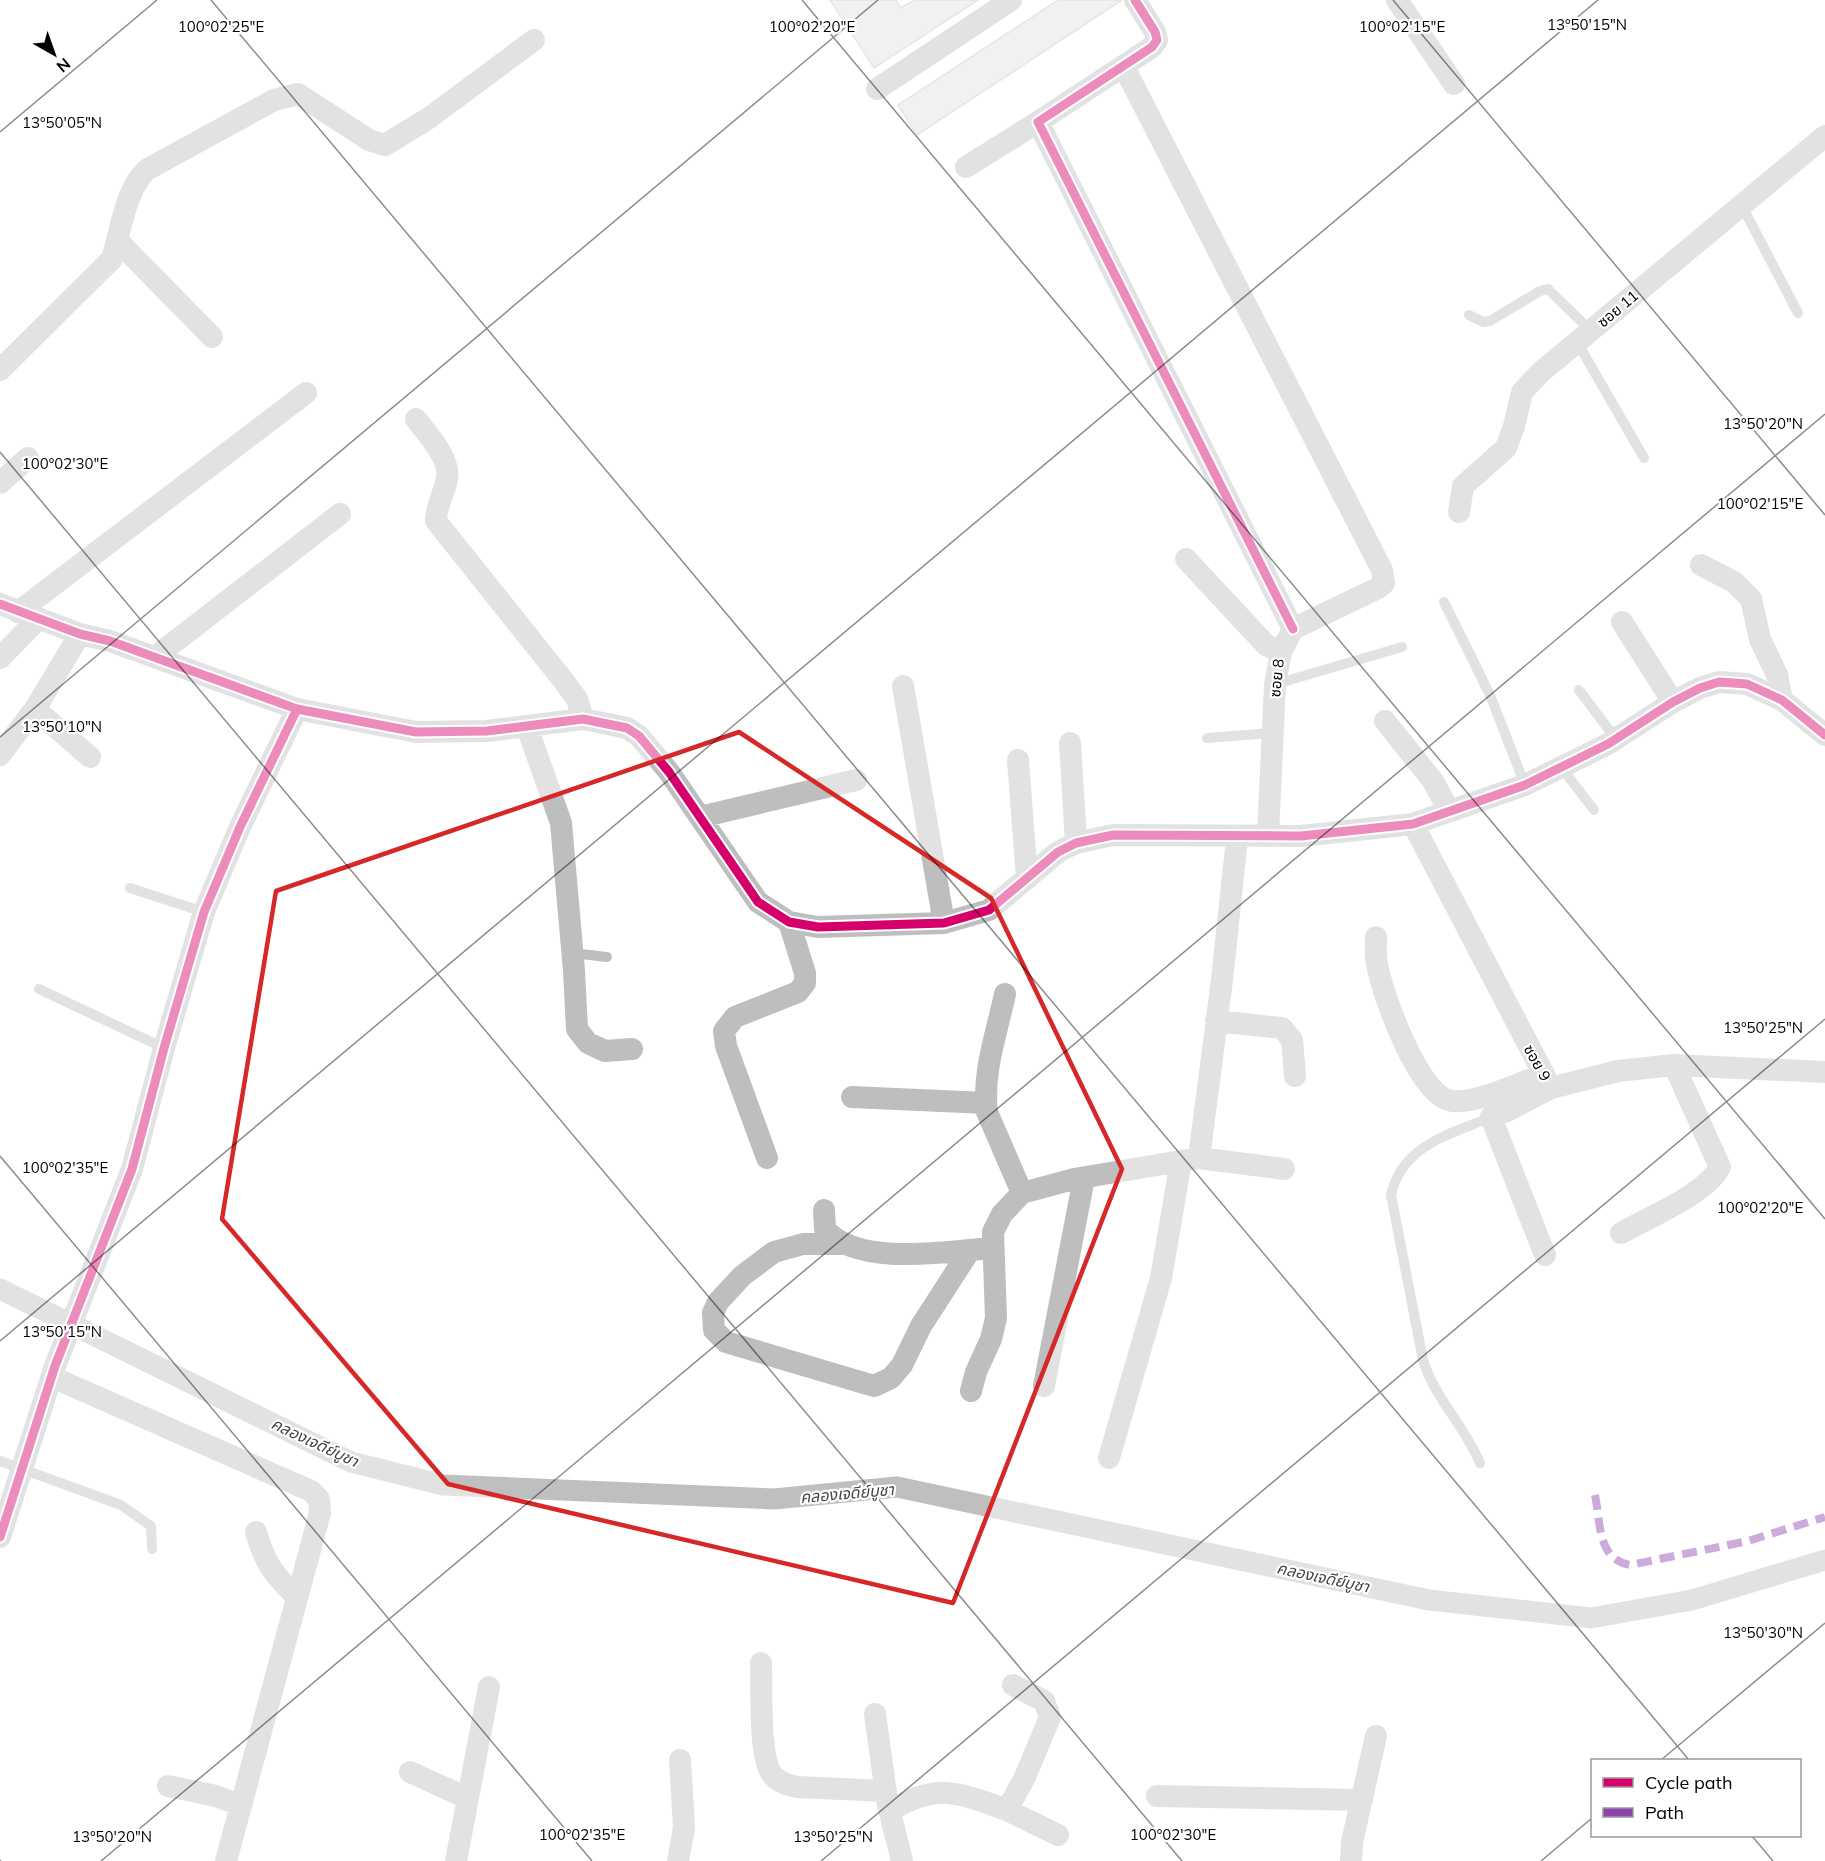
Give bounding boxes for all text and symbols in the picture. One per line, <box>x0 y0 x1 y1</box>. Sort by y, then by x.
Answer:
text: 13°50'15"N <box>1547 15 1627 34</box>
text: 100°02'25"E <box>178 17 264 36</box>
text: 100°02'20"E <box>769 17 855 36</box>
text: 100°02'15"E <box>1359 17 1445 36</box>
north arrow <box>24 24 84 84</box>
text: N <box>53 54 75 77</box>
text: 13°50'05"N <box>22 113 102 132</box>
street label: ซอย 11 <box>1593 286 1642 331</box>
text: 13°50'20"N <box>1723 414 1803 433</box>
text: 100°02'30"E <box>22 454 108 473</box>
text: 100°02'15"E <box>1717 494 1803 513</box>
street label: ซอย 8 <box>1265 658 1288 698</box>
text: 13°50'10"N <box>22 717 102 736</box>
text: 13°50'25"N <box>1723 1018 1803 1037</box>
street label: ซอย 9 <box>1520 1041 1555 1084</box>
text: 100°02'35"E <box>22 1158 108 1177</box>
text: 100°02'20"E <box>1717 1198 1803 1217</box>
text: 13°50'15"N <box>22 1322 102 1341</box>
water label: คลองเจดีย์บูชา <box>268 1413 363 1472</box>
water label: คลองเจดีย์บูชา <box>799 1479 896 1508</box>
water label: คลองเจดีย์บูชา <box>1275 1557 1372 1598</box>
text: 13°50'30"N <box>1723 1623 1803 1642</box>
legend <box>1591 1759 1801 1837</box>
text: Cycle path <box>1645 1771 1732 1794</box>
text: Path <box>1645 1801 1684 1824</box>
text: 100°02'35"E <box>539 1825 625 1844</box>
text: 100°02'30"E <box>1130 1825 1216 1844</box>
text: 13°50'20"N <box>72 1827 152 1846</box>
text: 13°50'25"N <box>793 1827 873 1846</box>

